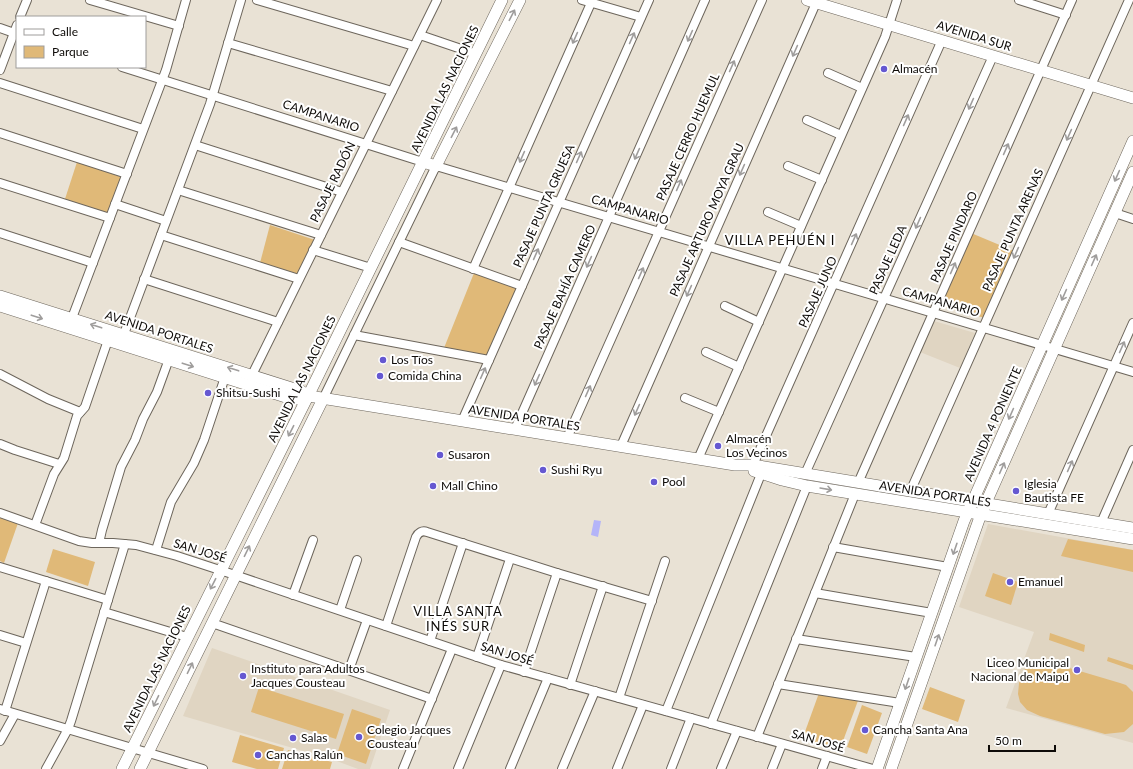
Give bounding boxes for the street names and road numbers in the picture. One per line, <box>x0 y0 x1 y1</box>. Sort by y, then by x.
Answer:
street label: AVENIDA SUR <box>935 17 1014 54</box>
street label: AVENIDA LAS NACIONES <box>407 23 482 155</box>
street label: PASAJE CERRO HUEMUL <box>653 71 722 203</box>
street label: CAMPANARIO <box>281 96 362 135</box>
street label: PASAJE RADÓN <box>307 139 359 225</box>
street label: PASAJE PUNTA GRUESA <box>510 141 578 270</box>
street label: PASAJE ARTURO MOYA GRAU <box>666 141 747 299</box>
street label: PASAJE PUNTA ARENAS <box>979 166 1046 293</box>
street label: PASAJE PINDARO <box>927 189 980 285</box>
street label: CAMPANARIO <box>590 191 671 228</box>
street label: PASAJE BAHÍA CAMERO <box>530 222 599 351</box>
street label: PASAJE LEDA <box>866 222 910 297</box>
street label: PASAJE JUNO <box>795 253 840 330</box>
street label: CAMPANARIO <box>901 283 982 320</box>
street label: AVENIDA PORTALES <box>103 307 215 356</box>
street label: AVENIDA LAS NACIONES <box>264 313 339 445</box>
street label: AVENIDA 4 PONIENTE <box>960 364 1025 484</box>
street label: AVENIDA PORTALES <box>467 401 581 434</box>
street label: AVENIDA PORTALES <box>878 477 992 510</box>
street label: SAN JOSÉ <box>172 535 228 566</box>
street label: AVENIDA LAS NACIONES <box>119 603 194 735</box>
street label: SAN JOSÉ <box>479 638 535 669</box>
street label: SAN JOSÉ <box>790 726 846 755</box>

